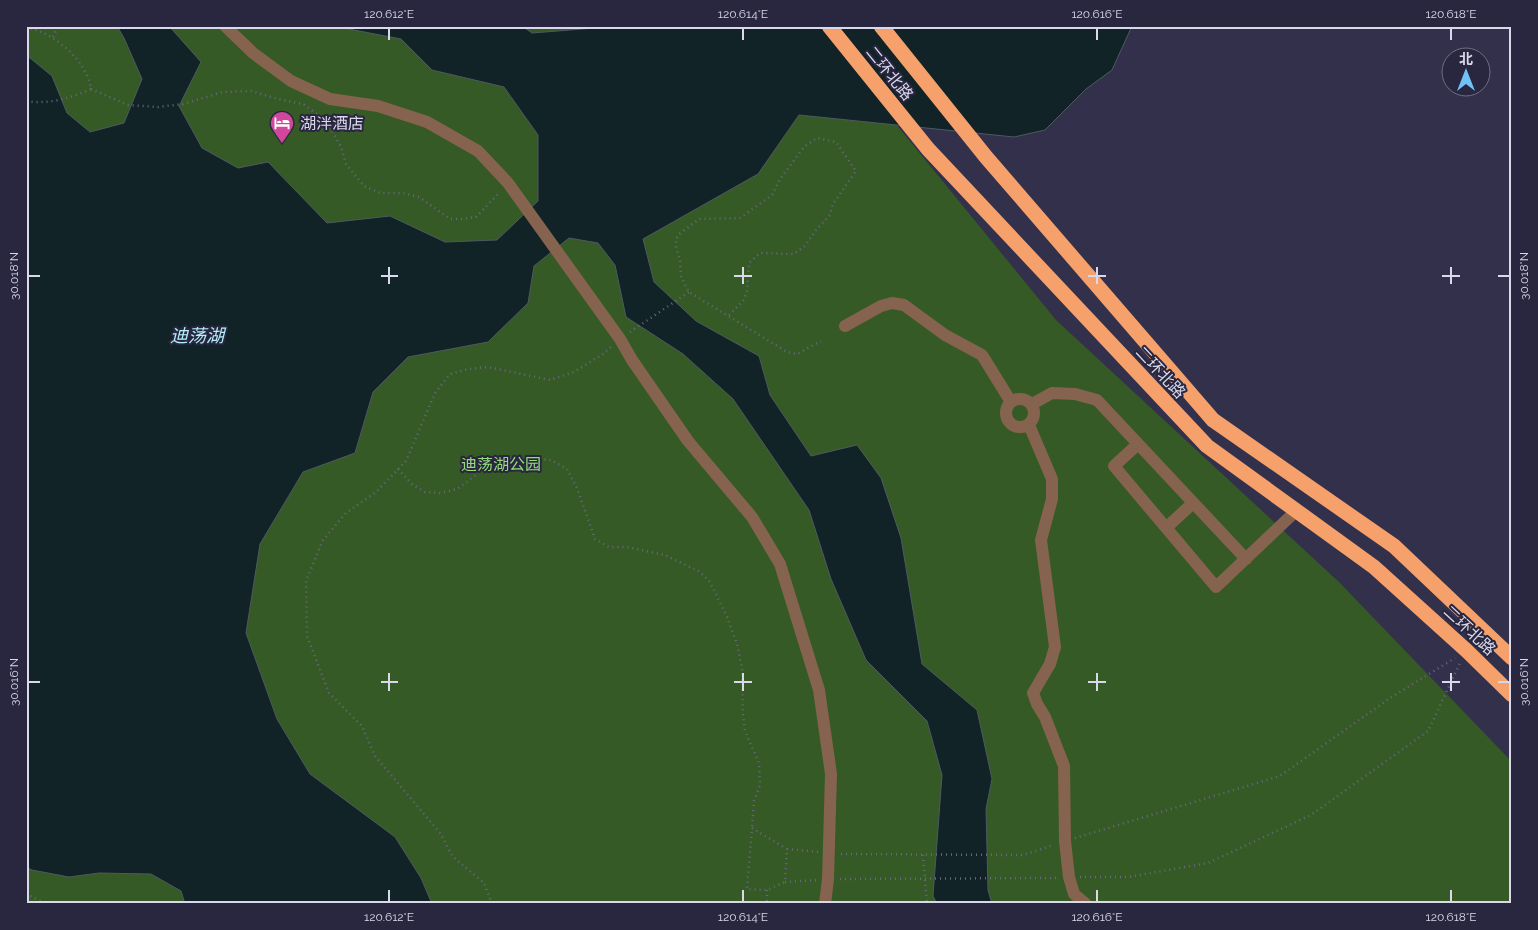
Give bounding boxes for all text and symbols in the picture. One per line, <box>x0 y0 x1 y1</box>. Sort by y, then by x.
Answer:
text: 120.612°E <box>364 7 414 21</box>
text: 120.614°E <box>718 7 768 21</box>
text: 120.616°E <box>1071 7 1123 21</box>
text: 120.618°E <box>1426 7 1477 21</box>
street label: 二环北路 <box>862 42 917 104</box>
north arrow <box>1440 48 1490 98</box>
text: 北 <box>1459 51 1473 67</box>
hotel icon: 湖泮酒店 <box>269 110 295 144</box>
place label: 湖泮酒店 <box>300 114 364 133</box>
text: 30.018°N <box>7 252 21 300</box>
text: 30.018°N <box>1517 252 1531 300</box>
water label: 迪荡湖 <box>170 325 227 346</box>
street label: 二环北路 <box>1132 342 1189 402</box>
park label: 迪荡湖公园 <box>461 455 541 474</box>
street label: 二环北路 <box>1440 602 1500 659</box>
text: 30.016°N <box>7 658 21 706</box>
text: 30.016°N <box>1517 658 1531 706</box>
text: 120.612°E <box>364 910 414 924</box>
text: 120.614°E <box>718 910 768 924</box>
text: 120.616°E <box>1071 910 1123 924</box>
text: 120.618°E <box>1426 910 1477 924</box>

